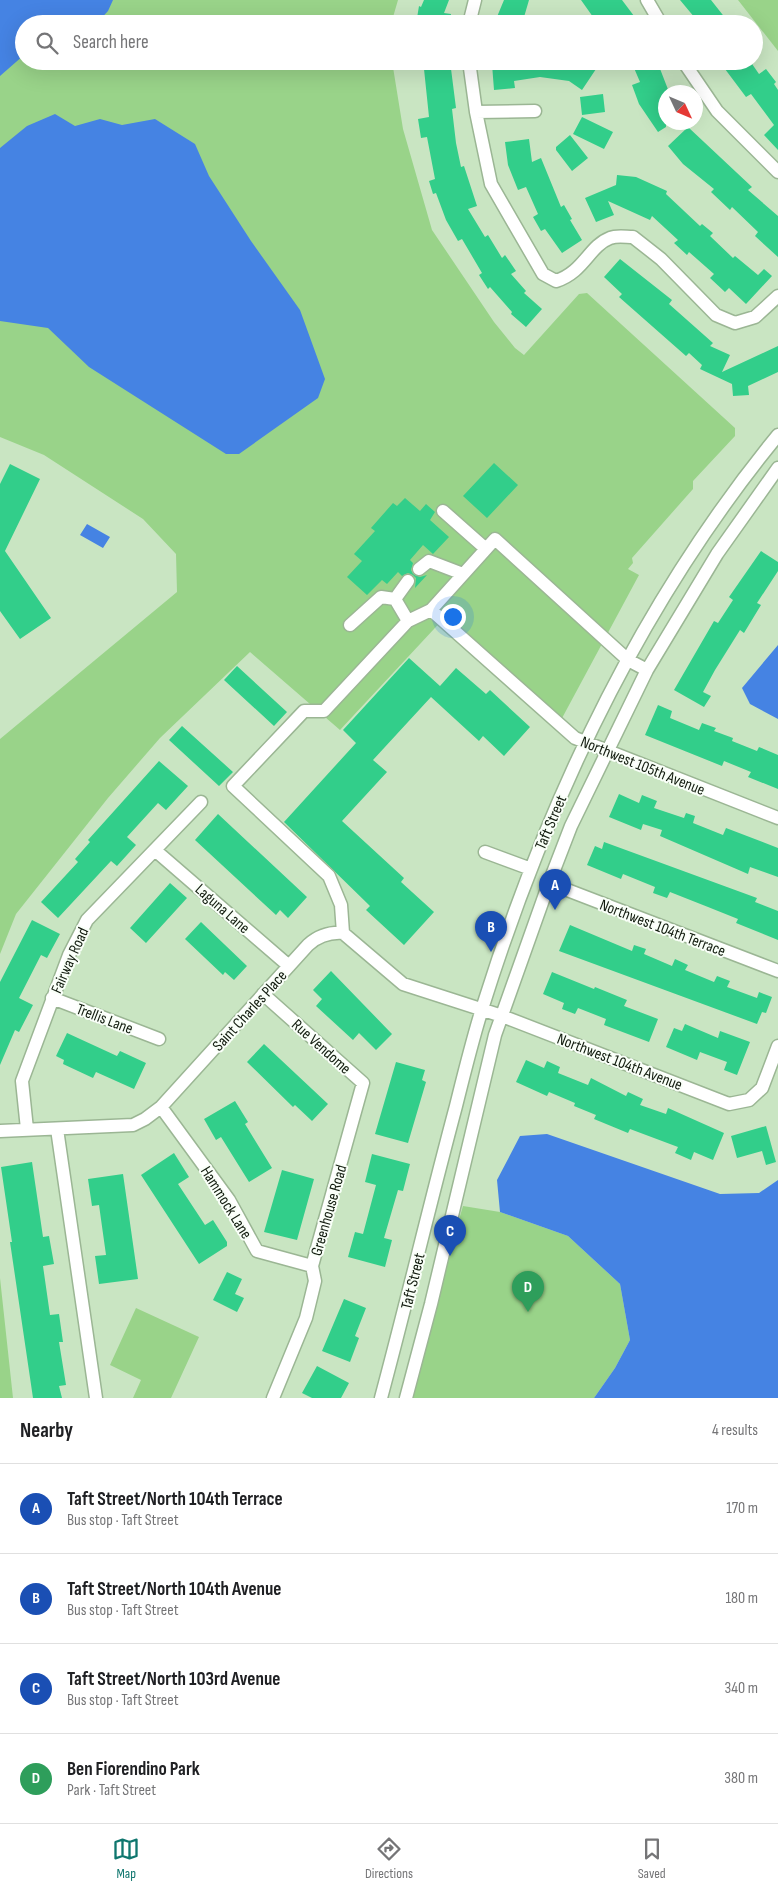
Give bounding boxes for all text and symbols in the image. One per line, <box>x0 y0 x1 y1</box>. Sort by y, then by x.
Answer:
search box <box>15 15 763 70</box>
icon: search <box>33 29 61 57</box>
text: Search here <box>73 31 149 54</box>
north arrow <box>658 85 703 130</box>
your location <box>440 604 466 630</box>
street label: Northwest 105th Avenue <box>578 733 707 800</box>
street label: Taft Street <box>531 792 571 853</box>
pin: A <box>539 869 571 910</box>
street label: Laguna Lane <box>191 880 253 938</box>
street label: Northwest 104th Terrace <box>597 896 728 961</box>
pin: B <box>475 911 507 952</box>
street label: Fairway Road <box>47 925 93 996</box>
street label: Saint Charles Place <box>209 967 291 1055</box>
street label: Trellis Lane <box>74 1000 135 1039</box>
street label: Rue Vendome <box>287 1016 355 1079</box>
street label: Northwest 104th Avenue <box>554 1030 685 1095</box>
street label: Hammock Lane <box>196 1163 255 1243</box>
street label: Greenhouse Road <box>307 1163 351 1258</box>
pin: C <box>434 1215 466 1256</box>
street label: Taft Street <box>397 1251 430 1312</box>
pin: D <box>512 1271 544 1312</box>
text: Nearby <box>20 1418 73 1443</box>
text: 4 results <box>712 1421 758 1440</box>
text: Taft Street/North 104th Terrace <box>67 1488 283 1511</box>
text: A <box>32 1499 40 1518</box>
text: 170 m <box>726 1499 758 1518</box>
text: Bus stop · Taft Street <box>67 1511 179 1530</box>
text: Taft Street/North 104th Avenue <box>67 1578 281 1601</box>
text: B <box>32 1589 40 1608</box>
text: 180 m <box>725 1589 758 1608</box>
text: Bus stop · Taft Street <box>67 1601 179 1620</box>
text: Taft Street/North 103rd Avenue <box>67 1668 280 1691</box>
text: C <box>32 1679 40 1698</box>
text: 340 m <box>725 1679 758 1698</box>
text: Bus stop · Taft Street <box>67 1691 179 1710</box>
text: Ben Fiorendino Park <box>67 1758 200 1781</box>
text: D <box>32 1769 40 1788</box>
text: 380 m <box>724 1769 758 1788</box>
text: Park · Taft Street <box>67 1781 156 1800</box>
tab: Map <box>112 1835 140 1882</box>
tab: Directions <box>365 1835 413 1882</box>
tab: Saved <box>638 1835 666 1882</box>

